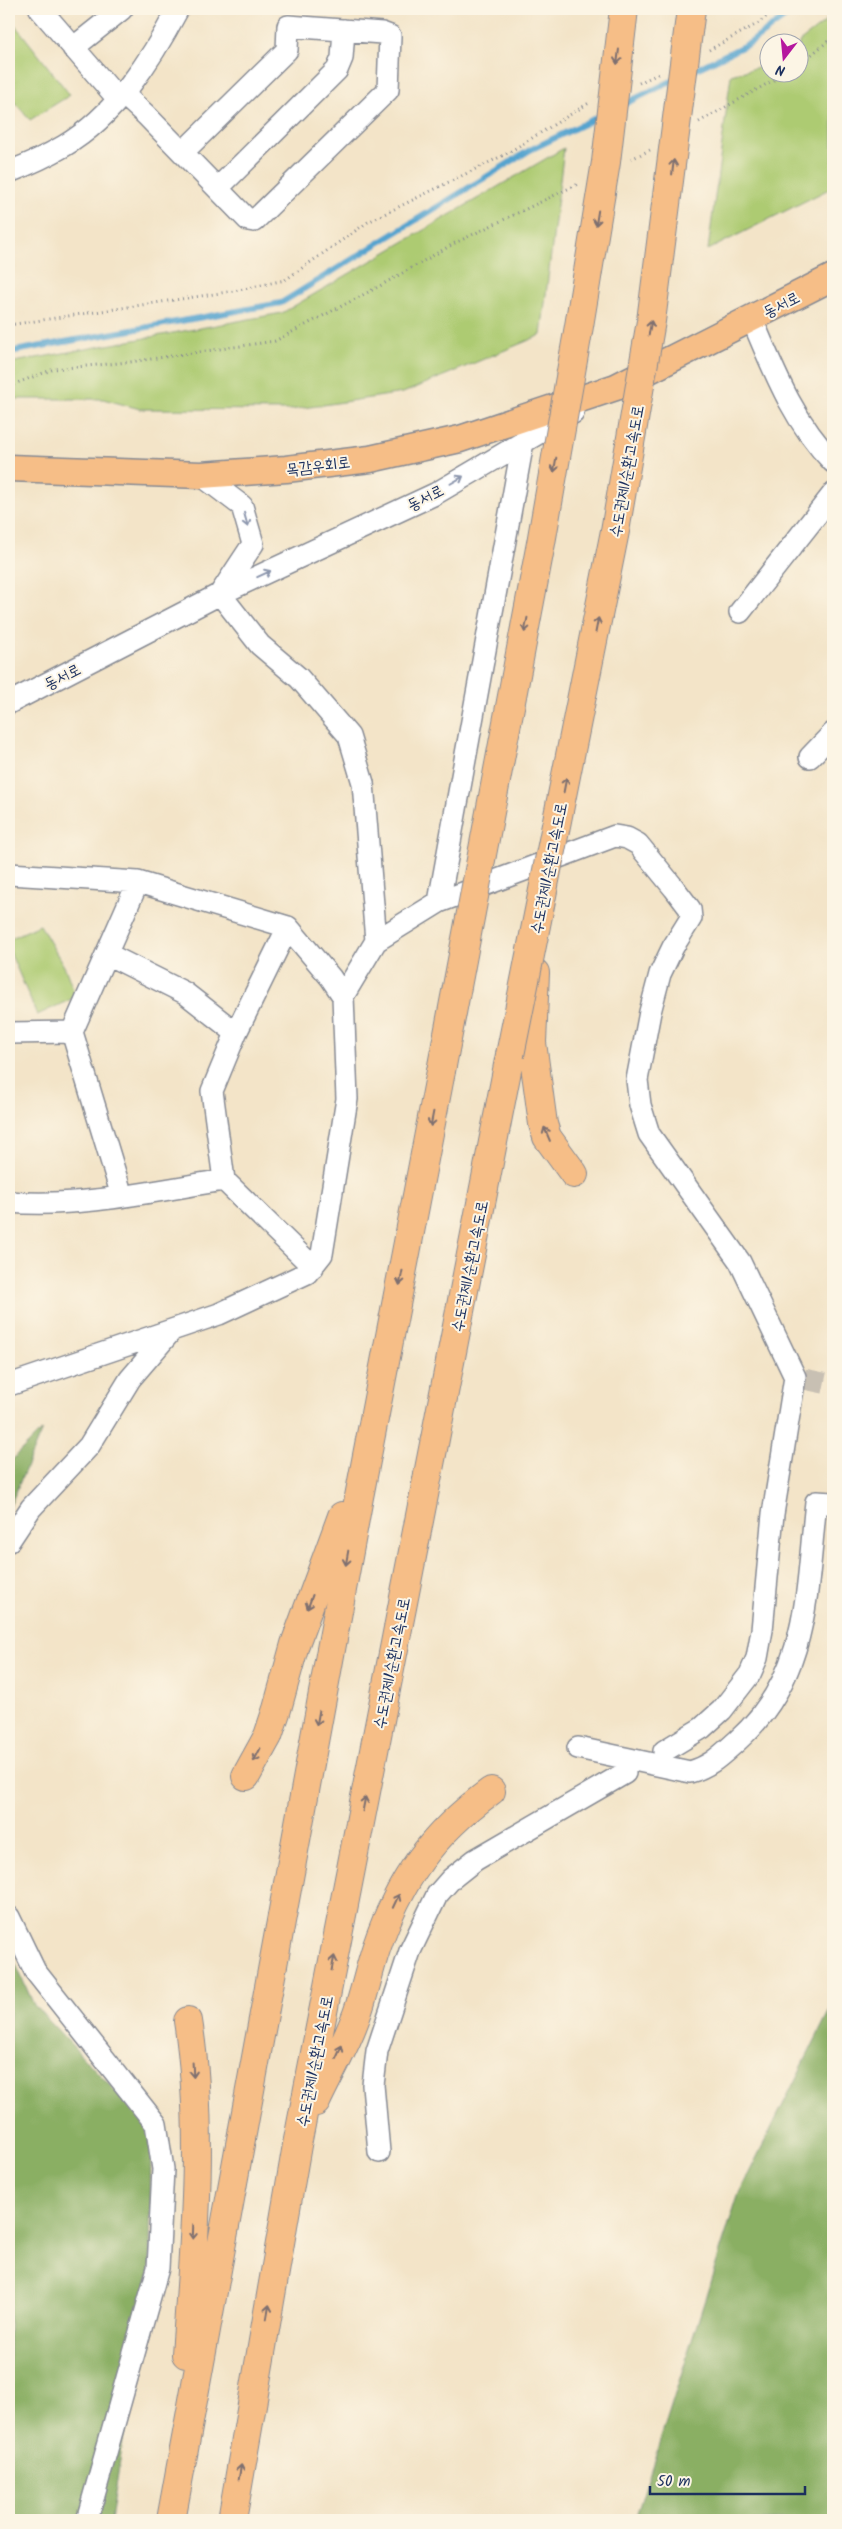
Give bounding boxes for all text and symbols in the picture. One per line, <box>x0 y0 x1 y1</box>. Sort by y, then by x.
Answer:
north arrow <box>760 32 810 82</box>
one-way arrow <box>613 49 623 65</box>
text: N <box>773 58 788 81</box>
one-way arrow <box>668 159 678 175</box>
one-way arrow <box>591 210 601 226</box>
street label: 동서로 <box>759 285 805 325</box>
one-way arrow <box>646 320 656 336</box>
street label: 수도권제1순환고속도로 <box>604 403 651 539</box>
street label: 목감우회로 <box>285 450 352 483</box>
one-way arrow <box>549 456 559 472</box>
one-way arrow <box>450 475 464 485</box>
street label: 동서로 <box>403 478 449 518</box>
one-way arrow <box>242 512 251 528</box>
one-way arrow <box>256 568 271 578</box>
one-way arrow <box>520 616 530 632</box>
one-way arrow <box>592 618 602 634</box>
street label: 동서로 <box>40 657 86 697</box>
one-way arrow <box>561 777 570 793</box>
street label: 수도권제1순환고속도로 <box>524 800 575 936</box>
one-way arrow <box>426 1110 436 1126</box>
one-way arrow <box>541 1127 551 1142</box>
street label: 수도권제1순환고속도로 <box>445 1198 496 1334</box>
one-way arrow <box>396 1270 405 1286</box>
one-way arrow <box>342 1550 352 1566</box>
one-way arrow <box>305 1594 314 1609</box>
street label: 수도권제1순환고속도로 <box>367 1595 418 1731</box>
one-way arrow <box>313 1710 323 1726</box>
one-way arrow <box>252 1747 261 1762</box>
one-way arrow <box>360 1796 369 1812</box>
one-way arrow <box>391 1893 401 1908</box>
one-way arrow <box>328 1956 338 1972</box>
street label: 수도권제1순환고속도로 <box>290 1993 341 2129</box>
one-way arrow <box>335 2045 344 2060</box>
one-way arrow <box>189 2062 198 2078</box>
one-way arrow <box>188 2224 198 2240</box>
one-way arrow <box>264 2305 274 2321</box>
scale bar <box>650 2464 804 2496</box>
one-way arrow <box>236 2465 246 2481</box>
text: 50 m <box>657 2470 691 2494</box>

